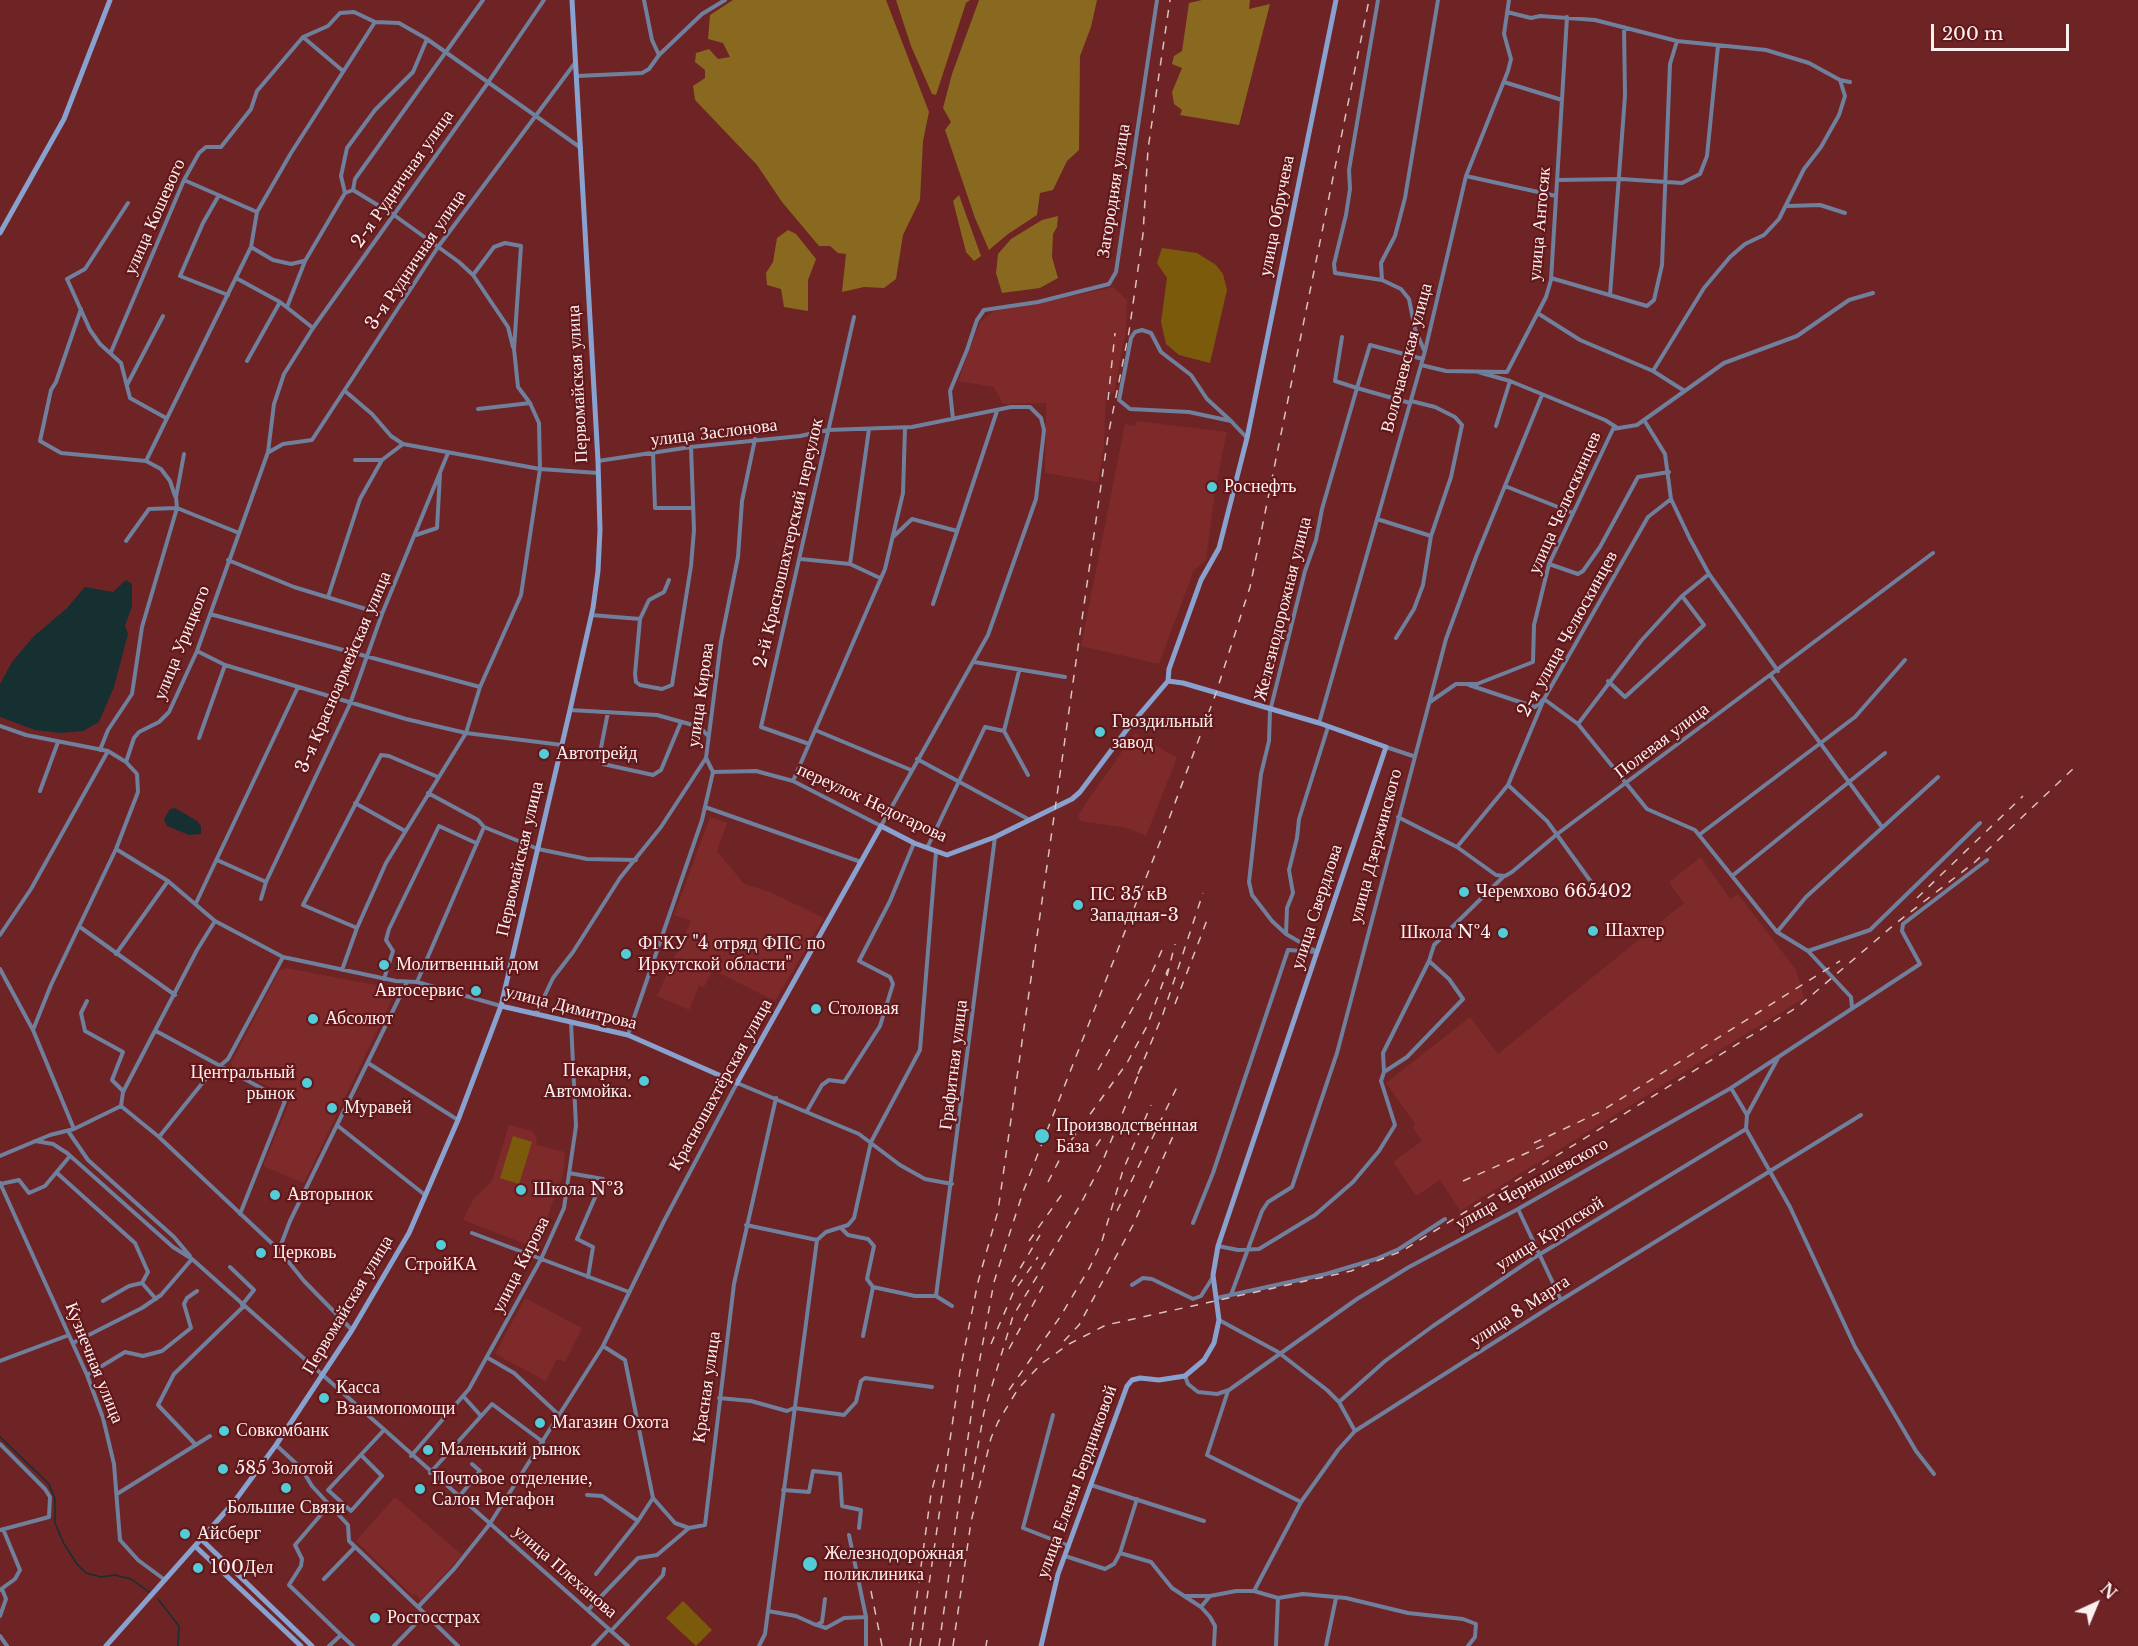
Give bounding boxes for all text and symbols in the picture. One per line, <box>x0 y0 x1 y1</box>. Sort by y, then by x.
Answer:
scale bar <box>1934 12 2072 50</box>
text: 200 m <box>1942 23 2003 45</box>
street label: 2-я Рудничная улица <box>347 106 459 252</box>
street label: Загородняя улица <box>1093 122 1135 260</box>
street label: улица Обручева <box>1255 154 1299 278</box>
street label: улица Кошевого <box>120 156 190 278</box>
street label: улица Антосяк <box>1524 166 1556 282</box>
street label: 3-я Рудничная улица <box>361 186 471 334</box>
street label: Волочаевская улица <box>1377 281 1437 435</box>
street label: Первомайская улица <box>563 304 593 464</box>
street label: улица Заслонова <box>649 415 779 451</box>
street label: 2-й Красношахтерский переулок <box>750 416 828 670</box>
street label: улица Челюскинцев <box>1524 428 1606 578</box>
place label: Роснефть <box>1224 476 1297 498</box>
marker: Роснефть <box>1205 480 1219 494</box>
street label: Железнодорожная улица <box>1250 515 1316 703</box>
street label: 2-я улица Челюскинцев <box>1513 547 1623 721</box>
street label: 3-я Красноармейская улица <box>292 568 396 776</box>
street label: улица Урицкого <box>149 582 215 704</box>
street label: улица Кирова <box>683 641 719 749</box>
street label: Полевая улица <box>1610 698 1714 784</box>
place label: Гвоздильный завод <box>1112 711 1213 754</box>
marker: Гвоздильный завод <box>1093 725 1107 739</box>
place label: Автотрейд <box>556 743 637 765</box>
marker: Автотрейд <box>537 747 551 761</box>
street label: переулок Недогарова <box>794 759 950 847</box>
street label: улица Дзержинского <box>1345 766 1407 926</box>
street label: Первомайская улица <box>492 779 548 939</box>
street label: улица Свердлова <box>1287 842 1347 972</box>
place label: Черемхово 665402 <box>1476 881 1632 903</box>
place label: ПС 35 кВ Западная-3 <box>1090 884 1179 926</box>
marker: Черемхово 665402 <box>1457 885 1471 899</box>
marker: ПС 35 кВ Западная-3 <box>1071 898 1085 912</box>
place label: Шахтер <box>1605 920 1665 942</box>
place label: Школа №4 <box>1400 922 1491 944</box>
marker: Шахтер <box>1586 924 1600 938</box>
marker: Школа №4 <box>1496 926 1510 940</box>
place label: ФГКУ "4 отряд ФПС по Иркутской области" <box>638 933 825 976</box>
marker: ФГКУ "4 отряд ФПС по Иркутской области" <box>619 947 633 961</box>
place label: Молитвенный дом <box>396 954 539 976</box>
marker: Молитвенный дом <box>377 958 391 972</box>
place label: Автосервис <box>375 980 464 1002</box>
street label: улица Димитрова <box>503 981 639 1035</box>
marker: Автосервис <box>469 984 483 998</box>
street label: Красношахтёрская улица <box>665 995 777 1175</box>
place label: Столовая <box>828 998 899 1020</box>
street label: Графитная улица <box>935 999 973 1131</box>
marker: Столовая <box>809 1002 823 1016</box>
place label: Абсолют <box>325 1008 393 1030</box>
marker: Абсолют <box>306 1012 320 1026</box>
place label: Пекарня, Автомойка. <box>543 1060 632 1102</box>
place label: Центральный рынок <box>191 1062 295 1104</box>
marker: Пекарня, Автомойка. <box>637 1074 651 1088</box>
marker: Центральный рынок <box>300 1076 314 1090</box>
place label: Муравей <box>344 1097 412 1119</box>
marker: Муравей <box>325 1101 339 1115</box>
place label: Производственная База <box>1056 1115 1198 1158</box>
marker: Производственная База <box>1033 1127 1051 1145</box>
street label: улица Чернышевского <box>1452 1133 1612 1235</box>
place label: Школа №3 <box>533 1179 624 1201</box>
marker: Школа №3 <box>514 1183 528 1197</box>
place label: Авторынок <box>287 1184 373 1206</box>
marker: Авторынок <box>268 1188 282 1202</box>
street label: улица Крупской <box>1492 1192 1608 1276</box>
street label: улица Кирова <box>487 1213 555 1317</box>
street label: Первомайская улица <box>298 1232 398 1378</box>
marker: СтройКА <box>434 1238 448 1252</box>
place label: Церковь <box>273 1242 337 1264</box>
marker: Церковь <box>254 1246 268 1260</box>
place label: СтройКА <box>405 1254 477 1276</box>
street label: улица 8 Марта <box>1466 1271 1574 1351</box>
street label: Кузнечная улица <box>60 1299 128 1427</box>
street label: Красная улица <box>688 1330 726 1444</box>
place label: Касса Взаимопомощи <box>336 1377 455 1420</box>
street label: улица Елены Бердниковой <box>1032 1383 1122 1581</box>
marker: Касса Взаимопомощи <box>317 1391 331 1405</box>
place label: Магазин Охота <box>552 1412 669 1434</box>
marker: Магазин Охота <box>533 1416 547 1430</box>
place label: Совкомбанк <box>236 1420 329 1442</box>
marker: Совкомбанк <box>217 1424 231 1438</box>
place label: Маленький рынок <box>440 1439 581 1461</box>
marker: Маленький рынок <box>421 1443 435 1457</box>
place label: 585 Золотой <box>235 1458 333 1480</box>
marker: 585 Золотой <box>216 1462 230 1476</box>
place label: Почтовое отделение, Салон Мегафон <box>432 1468 593 1510</box>
marker: Большие Связи <box>279 1481 293 1495</box>
marker: Почтовое отделение, Салон Мегафон <box>413 1482 427 1496</box>
place label: Большие Связи <box>227 1497 345 1519</box>
street label: улица Плеханова <box>508 1521 622 1623</box>
place label: Айсберг <box>197 1523 261 1545</box>
marker: Айсберг <box>178 1527 192 1541</box>
place label: Железнодорожная поликлиника <box>824 1543 964 1586</box>
marker: Железнодорожная поликлиника <box>801 1555 819 1573</box>
place label: 100Дел <box>210 1557 273 1579</box>
marker: 100Дел <box>191 1561 205 1575</box>
north arrow <box>2066 1574 2126 1634</box>
text: N <box>2096 1579 2121 1603</box>
place label: Росгосстрах <box>387 1607 480 1629</box>
marker: Росгосстрах <box>368 1611 382 1625</box>

